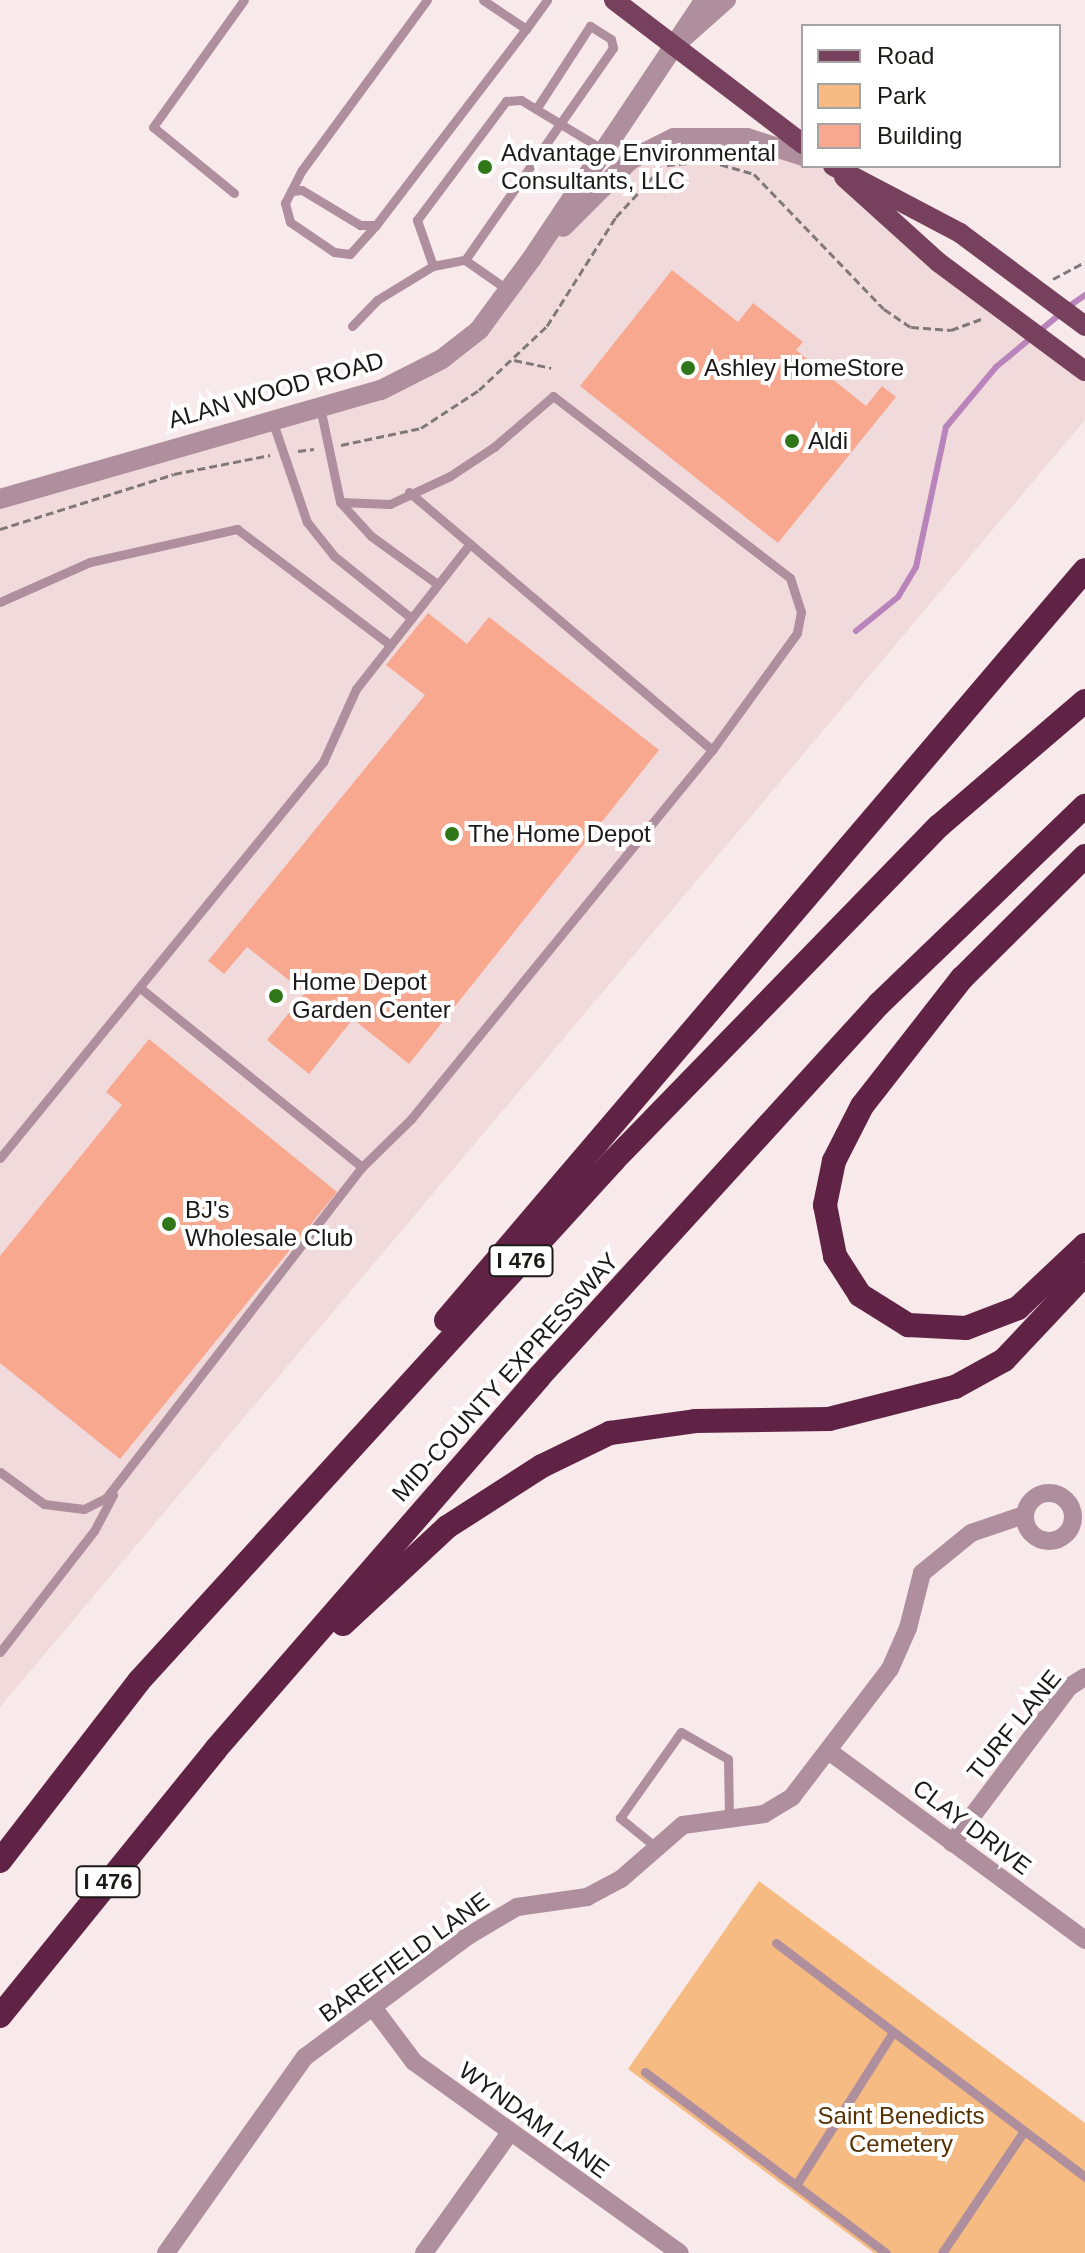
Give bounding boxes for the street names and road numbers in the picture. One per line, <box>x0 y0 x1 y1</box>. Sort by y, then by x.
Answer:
street label: ALAN WOOD ROAD <box>165 345 387 435</box>
road number: I 476 <box>487 1243 555 1279</box>
street label: MID-COUNTY EXPRESSWAY <box>385 1246 625 1508</box>
street label: TURF LANE <box>961 1664 1067 1786</box>
street label: CLAY DRIVE <box>907 1773 1037 1881</box>
road number: I 476 <box>74 1864 142 1900</box>
street label: BAREFIELD LANE <box>314 1886 494 2028</box>
street label: WYNDAM LANE <box>453 2056 615 2184</box>

